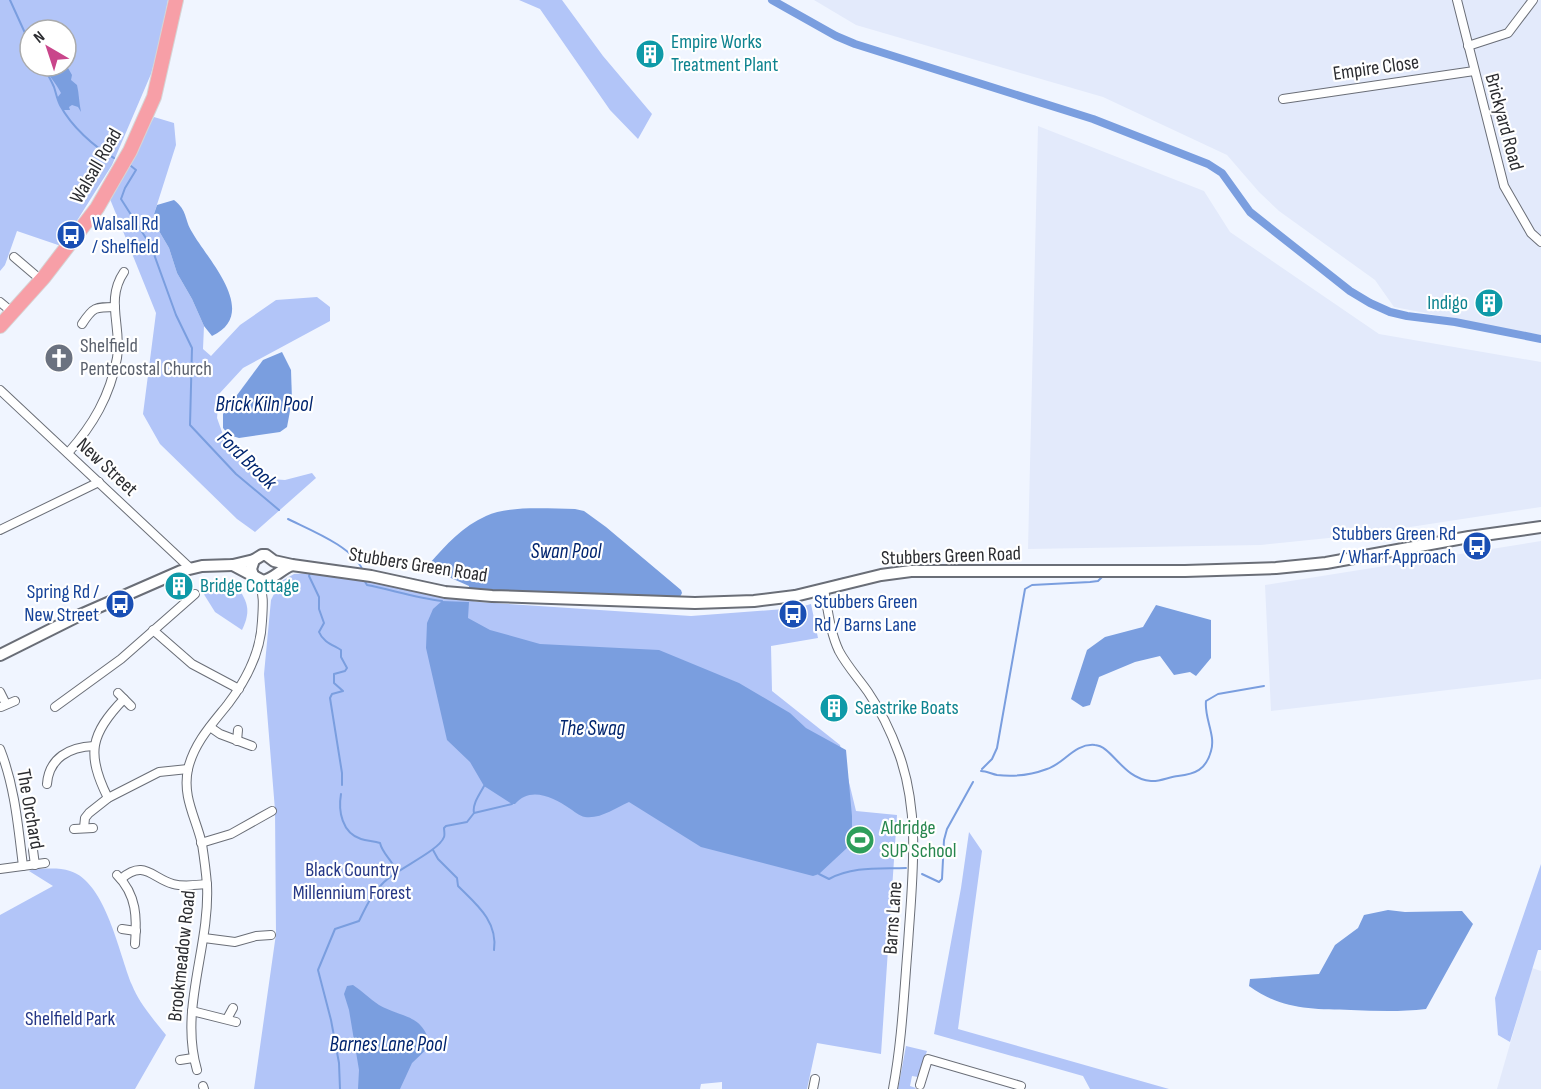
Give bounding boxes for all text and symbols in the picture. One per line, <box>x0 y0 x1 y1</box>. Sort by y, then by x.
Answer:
north arrow <box>18 18 78 78</box>
text: N <box>30 27 49 48</box>
place label: Empire Works Treatment Plant <box>671 30 778 77</box>
building icon: Empire Works Treatment Plant <box>634 38 666 70</box>
street label: Empire Close <box>1331 50 1421 86</box>
street label: Brickyard Road <box>1480 71 1528 173</box>
street label: Walsall Road <box>65 124 127 208</box>
place label: Walsall Rd / Shelfield <box>92 212 159 259</box>
bus stop icon: Walsall Rd / Shelfield <box>55 219 87 251</box>
building icon: Indigo <box>1473 287 1505 319</box>
place label: Indigo <box>1427 291 1468 315</box>
place label: Shelfield Pentecostal Church <box>80 334 212 381</box>
church icon: Shelfield Pentecostal Church <box>43 342 75 374</box>
water label: Brick Kiln Pool <box>216 392 314 417</box>
water label: Ford Brook <box>212 426 283 495</box>
street label: New Street <box>71 433 143 501</box>
place label: Stubbers Green Rd / Wharf Approach <box>1332 522 1456 569</box>
bus stop icon: Stubbers Green Rd / Wharf Approach <box>1461 530 1493 562</box>
water label: Swan Pool <box>531 539 602 564</box>
street label: Stubbers Green Road <box>347 542 489 588</box>
street label: Stubbers Green Road <box>881 542 1021 570</box>
building icon: Bridge Cottage <box>163 570 195 602</box>
place label: Bridge Cottage <box>200 574 299 598</box>
place label: Spring Rd / New Street <box>24 580 99 627</box>
bus stop icon: Spring Rd / New Street <box>104 588 136 620</box>
place label: Stubbers Green Rd / Barns Lane <box>814 590 918 637</box>
bus stop icon: Stubbers Green Rd / Barns Lane <box>777 598 809 630</box>
building icon: Seastrike Boats <box>818 692 850 724</box>
place label: Seastrike Boats <box>855 696 959 720</box>
water label: The Swag <box>559 716 625 741</box>
street label: The Orchard <box>11 767 49 851</box>
place label: Aldridge SUP School <box>880 816 957 863</box>
sports icon: Aldridge SUP School <box>844 824 876 856</box>
park label: Black Country Millennium Forest <box>293 858 411 905</box>
street label: Barns Lane <box>878 881 908 955</box>
street label: Brookmeadow Road <box>163 889 201 1023</box>
park label: Shelfield Park <box>25 1007 115 1031</box>
water label: Barnes Lane Pool <box>330 1032 448 1057</box>

